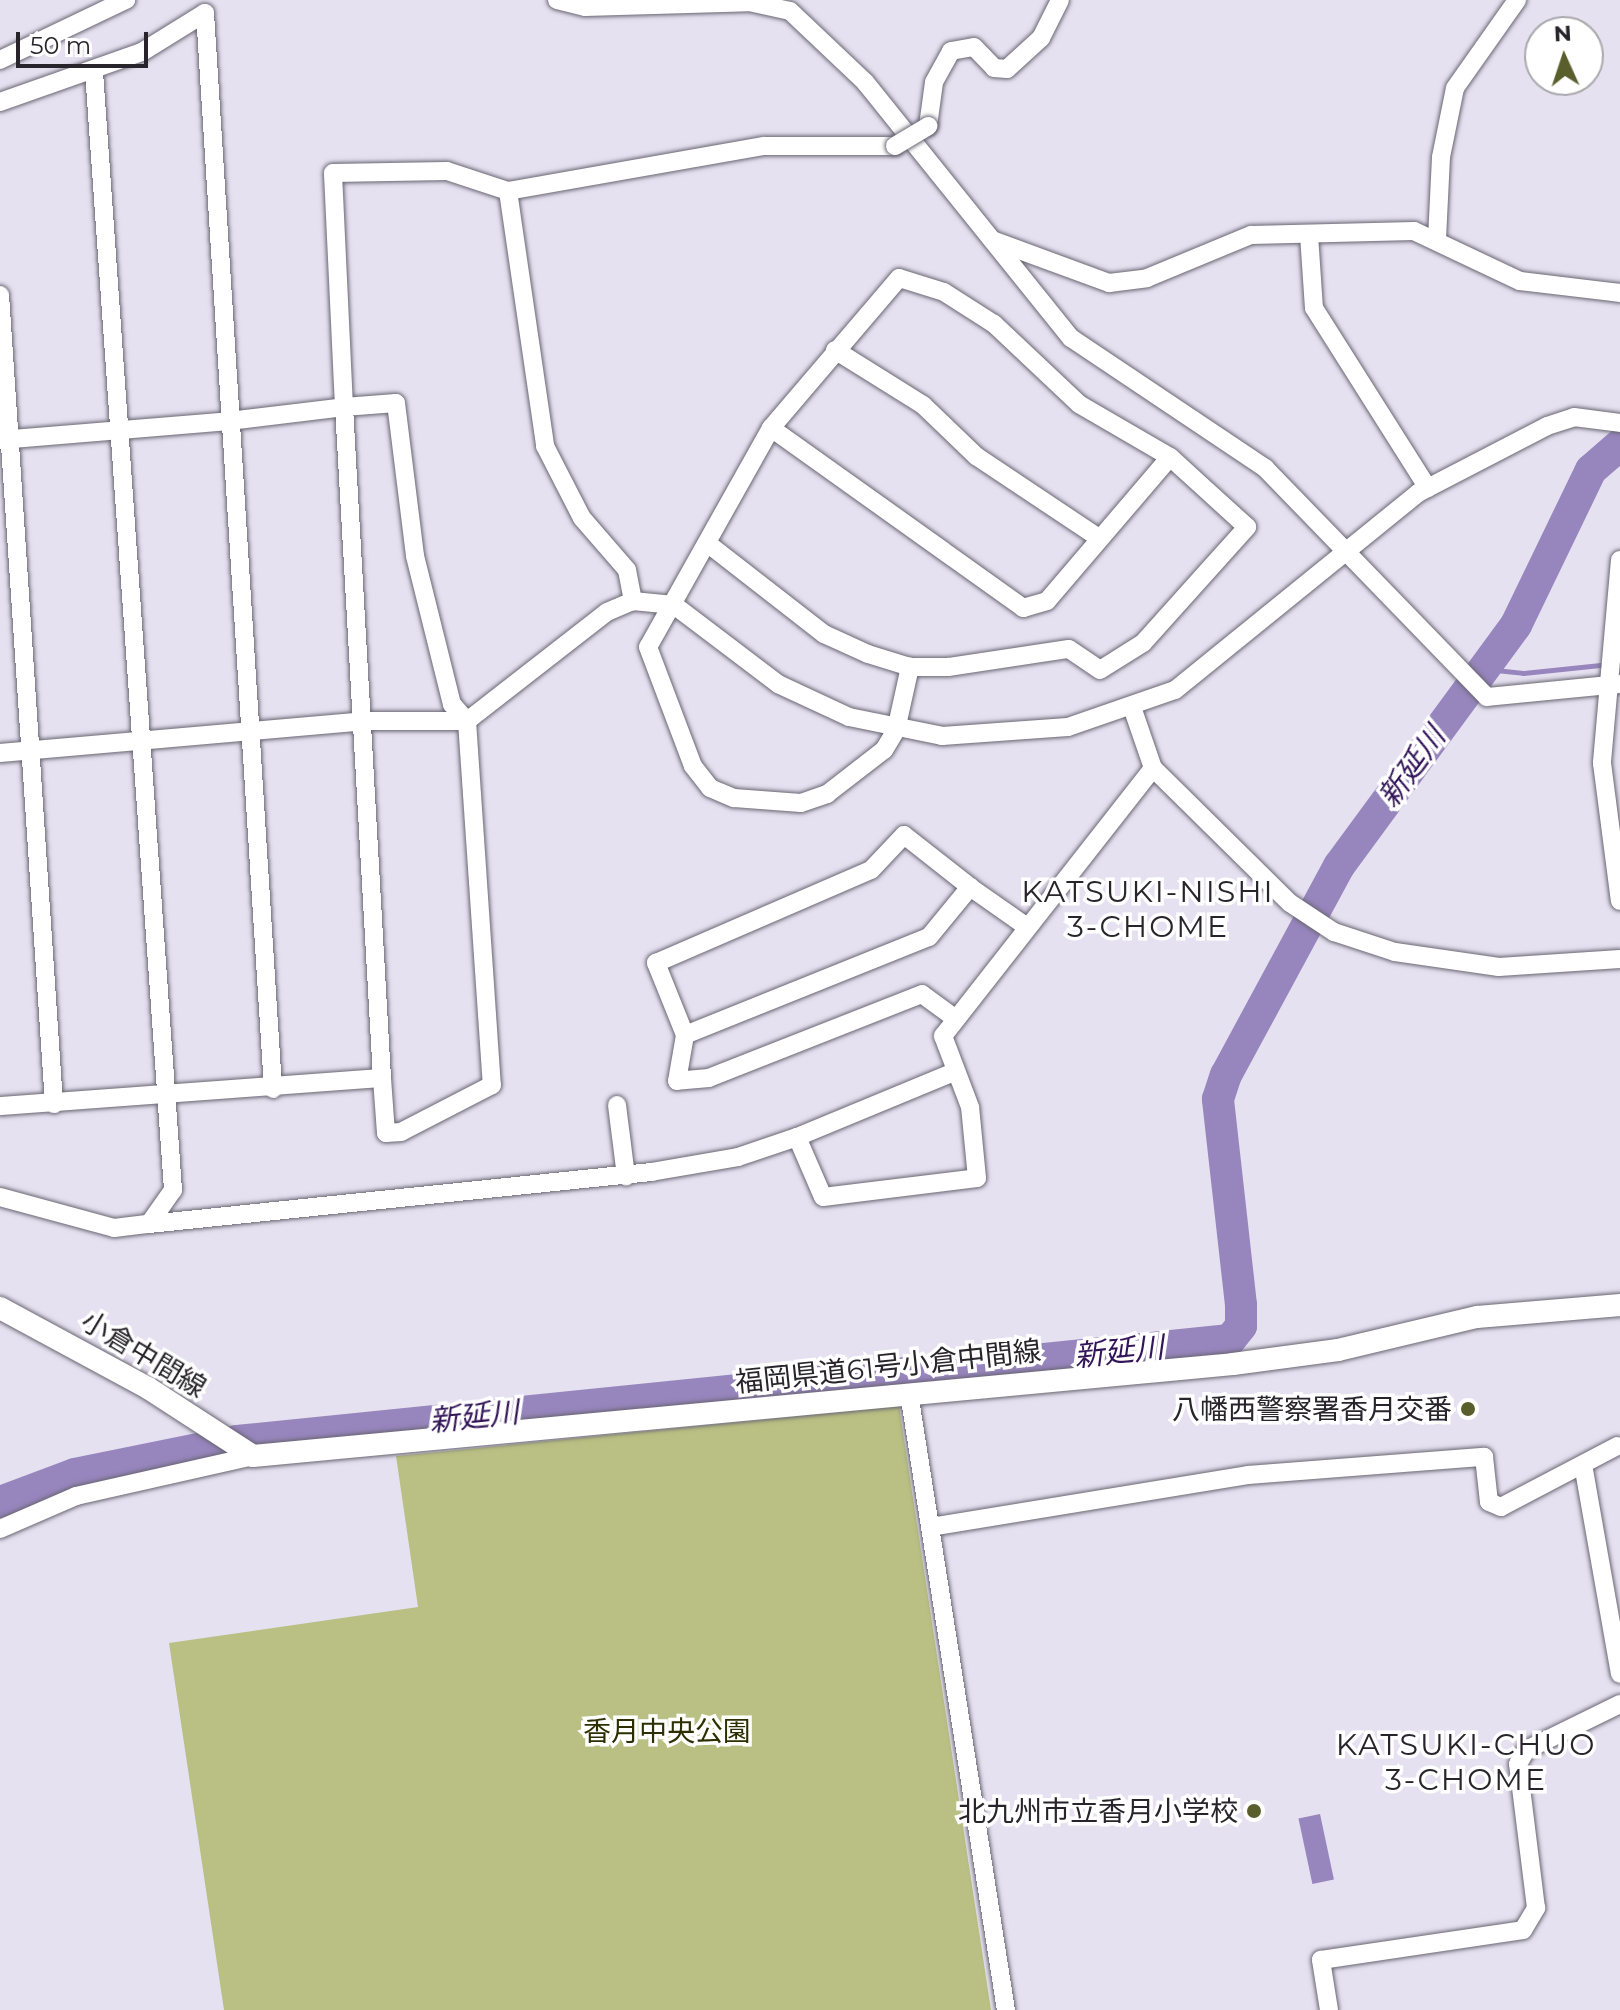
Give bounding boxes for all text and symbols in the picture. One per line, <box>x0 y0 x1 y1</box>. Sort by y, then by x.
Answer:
scale bar <box>20 16 152 66</box>
north arrow <box>1524 16 1604 96</box>
text: N <box>1553 20 1572 47</box>
text: 50 m <box>30 31 91 60</box>
water label: 新延川 <box>1371 720 1453 814</box>
district label: KATSUKI-NISHI 3-CHOME <box>1021 874 1275 944</box>
street label: 小倉中間線 <box>75 1304 213 1404</box>
water label: 新延川 <box>1072 1329 1166 1375</box>
street label: 福岡県道61号小倉中間線 <box>734 1333 1042 1399</box>
place label: 八幡西警察署香月交番 <box>1172 1392 1452 1426</box>
water label: 新延川 <box>427 1394 521 1440</box>
marker: 八幡西警察署香月交番 <box>1459 1400 1477 1418</box>
park label: 香月中央公園 <box>583 1714 751 1748</box>
district label: KATSUKI-CHUO 3-CHOME <box>1336 1727 1596 1798</box>
place label: 北九州市立香月小学校 <box>958 1794 1238 1828</box>
marker: 北九州市立香月小学校 <box>1245 1802 1263 1820</box>

